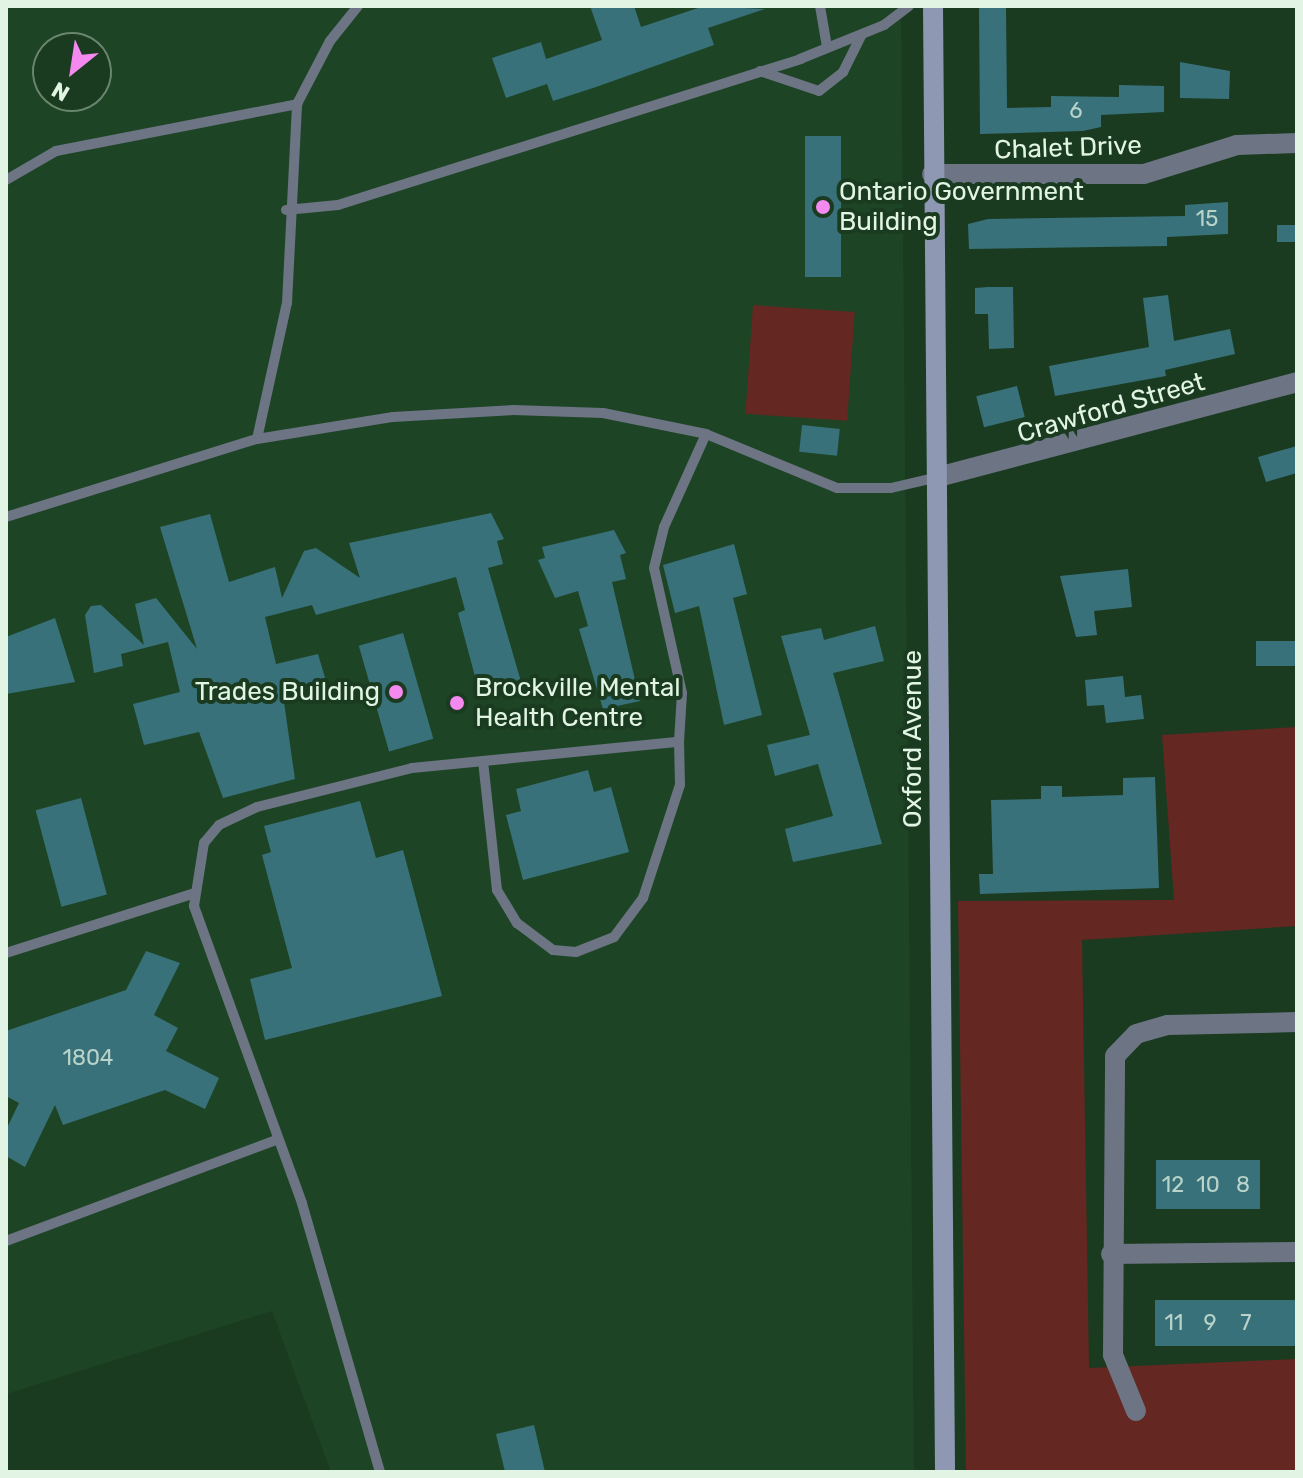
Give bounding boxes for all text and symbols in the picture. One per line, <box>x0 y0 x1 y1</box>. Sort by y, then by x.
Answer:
north arrow <box>32 32 112 112</box>
text: N <box>47 76 74 107</box>
house number: 6 <box>1069 98 1083 124</box>
street label: Chalet Drive <box>994 130 1142 166</box>
place label: Ontario Government Building <box>839 176 1084 238</box>
marker: Ontario Government Building <box>814 198 832 216</box>
house number: 15 <box>1196 206 1218 232</box>
street label: Crawford Street <box>1014 366 1208 450</box>
street label: Oxford Avenue <box>897 650 929 828</box>
place label: Brockville Mental Health Centre <box>475 672 681 734</box>
place label: Trades Building <box>195 676 380 708</box>
marker: Trades Building <box>387 683 405 701</box>
marker: Brockville Mental Health Centre <box>446 692 468 714</box>
house number: 1804 <box>62 1045 114 1071</box>
house number: 12 <box>1162 1172 1184 1198</box>
house number: 10 <box>1196 1172 1220 1198</box>
house number: 8 <box>1236 1172 1250 1198</box>
house number: 11 <box>1165 1310 1183 1336</box>
house number: 9 <box>1203 1310 1217 1336</box>
house number: 7 <box>1240 1310 1252 1336</box>

